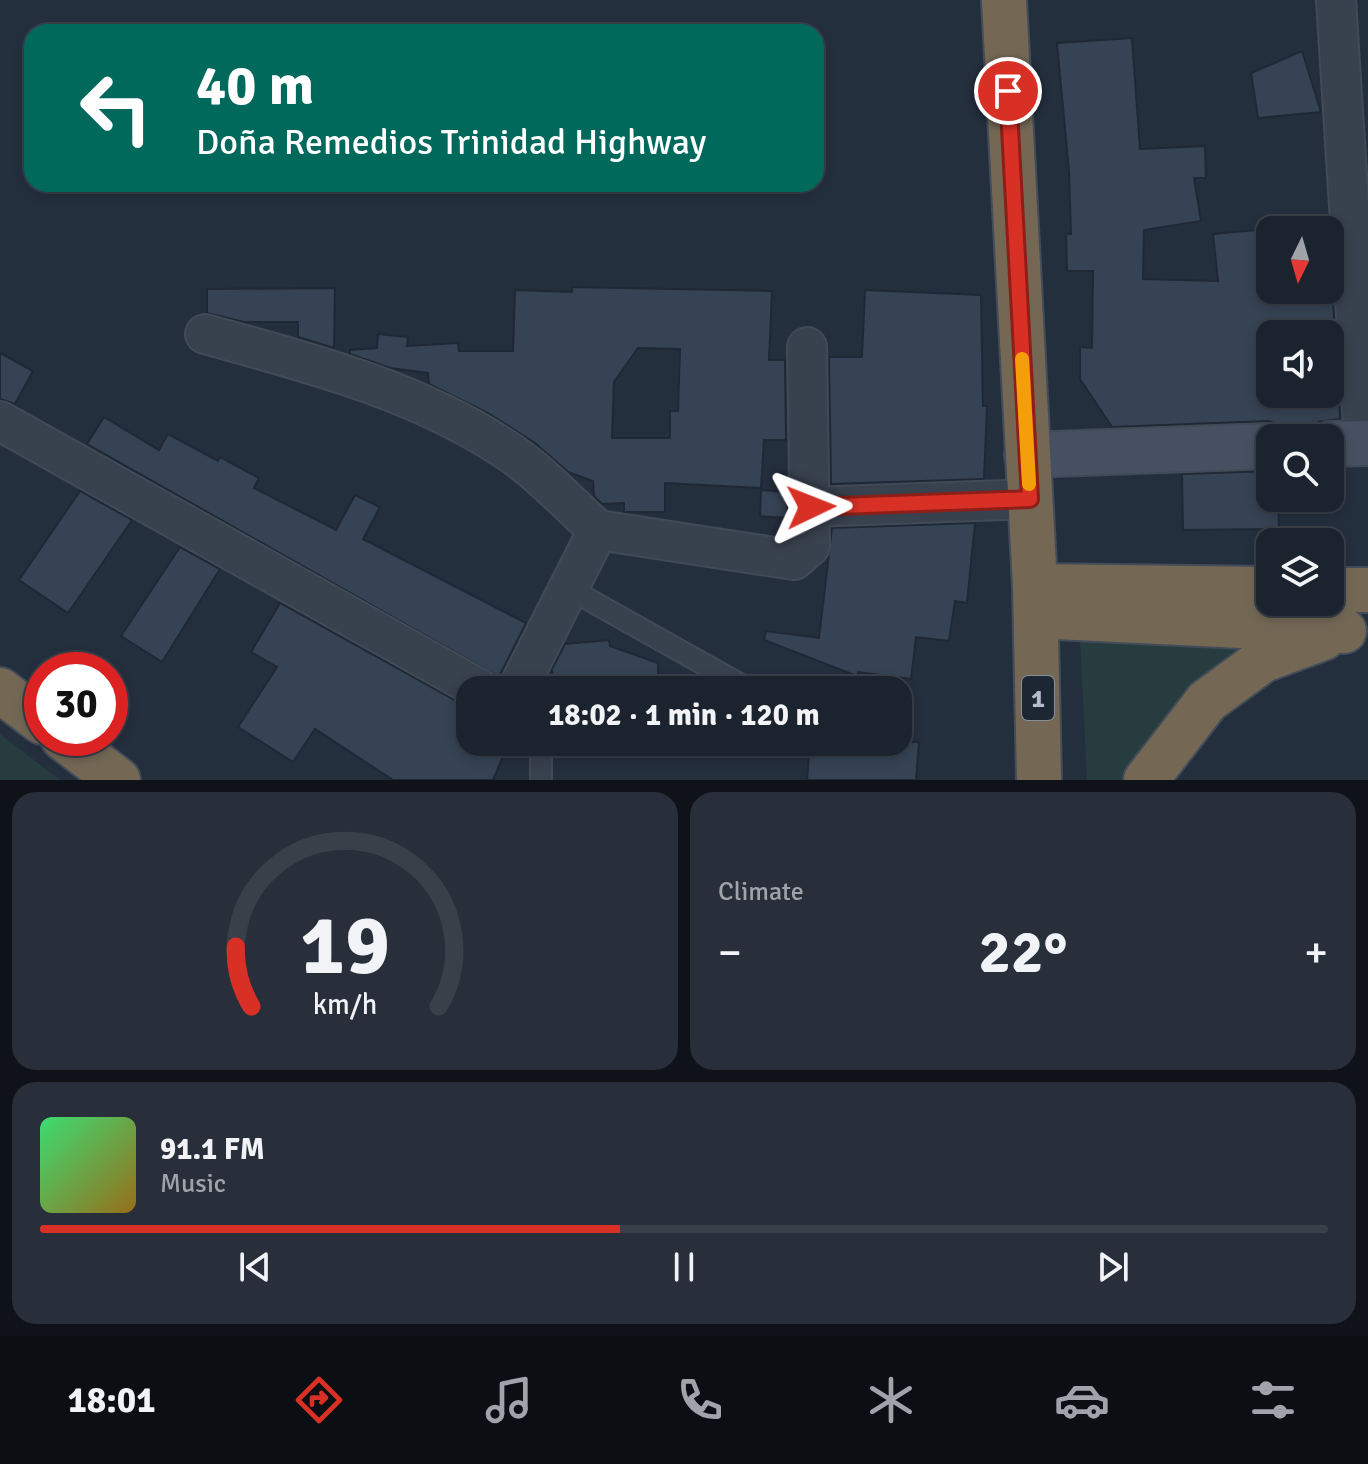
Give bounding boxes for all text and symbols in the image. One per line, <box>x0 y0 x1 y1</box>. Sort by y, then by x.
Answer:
text: 40 m <box>196 51 314 120</box>
icon: left <box>64 56 168 160</box>
pin <box>974 57 1042 125</box>
icon: arrive <box>986 69 1030 113</box>
text: Doña Remedios Trinidad Highway <box>196 120 706 165</box>
north arrow <box>1256 216 1344 304</box>
map controls <box>1256 216 1344 616</box>
button: sound <box>1256 320 1344 408</box>
button: search <box>1256 424 1344 512</box>
position arrow <box>769 465 853 549</box>
button: layers <box>1256 528 1344 616</box>
speed limit sign: 30 <box>24 652 128 756</box>
road number: 1 <box>1022 676 1054 720</box>
text: 18:02 · 1 min · 120 m <box>548 697 820 734</box>
text: Climate <box>718 876 804 908</box>
text: 19 <box>300 895 390 997</box>
text: 22° <box>979 916 1067 990</box>
text: − <box>718 926 742 980</box>
text: + <box>1304 926 1328 980</box>
text: km/h <box>313 987 377 1022</box>
text: 91.1 FM <box>160 1131 265 1168</box>
text: Music <box>160 1168 226 1200</box>
icon: previous <box>233 1245 277 1289</box>
icon: pause <box>662 1245 706 1289</box>
icon: next <box>1091 1245 1135 1289</box>
icon: directions <box>291 1372 347 1428</box>
icon: music <box>481 1372 537 1428</box>
icon: phone <box>672 1372 728 1428</box>
icon: climate <box>863 1372 919 1428</box>
icon: car <box>1054 1372 1110 1428</box>
icon: filters <box>1245 1372 1301 1428</box>
text: 18:01 <box>67 1378 156 1423</box>

